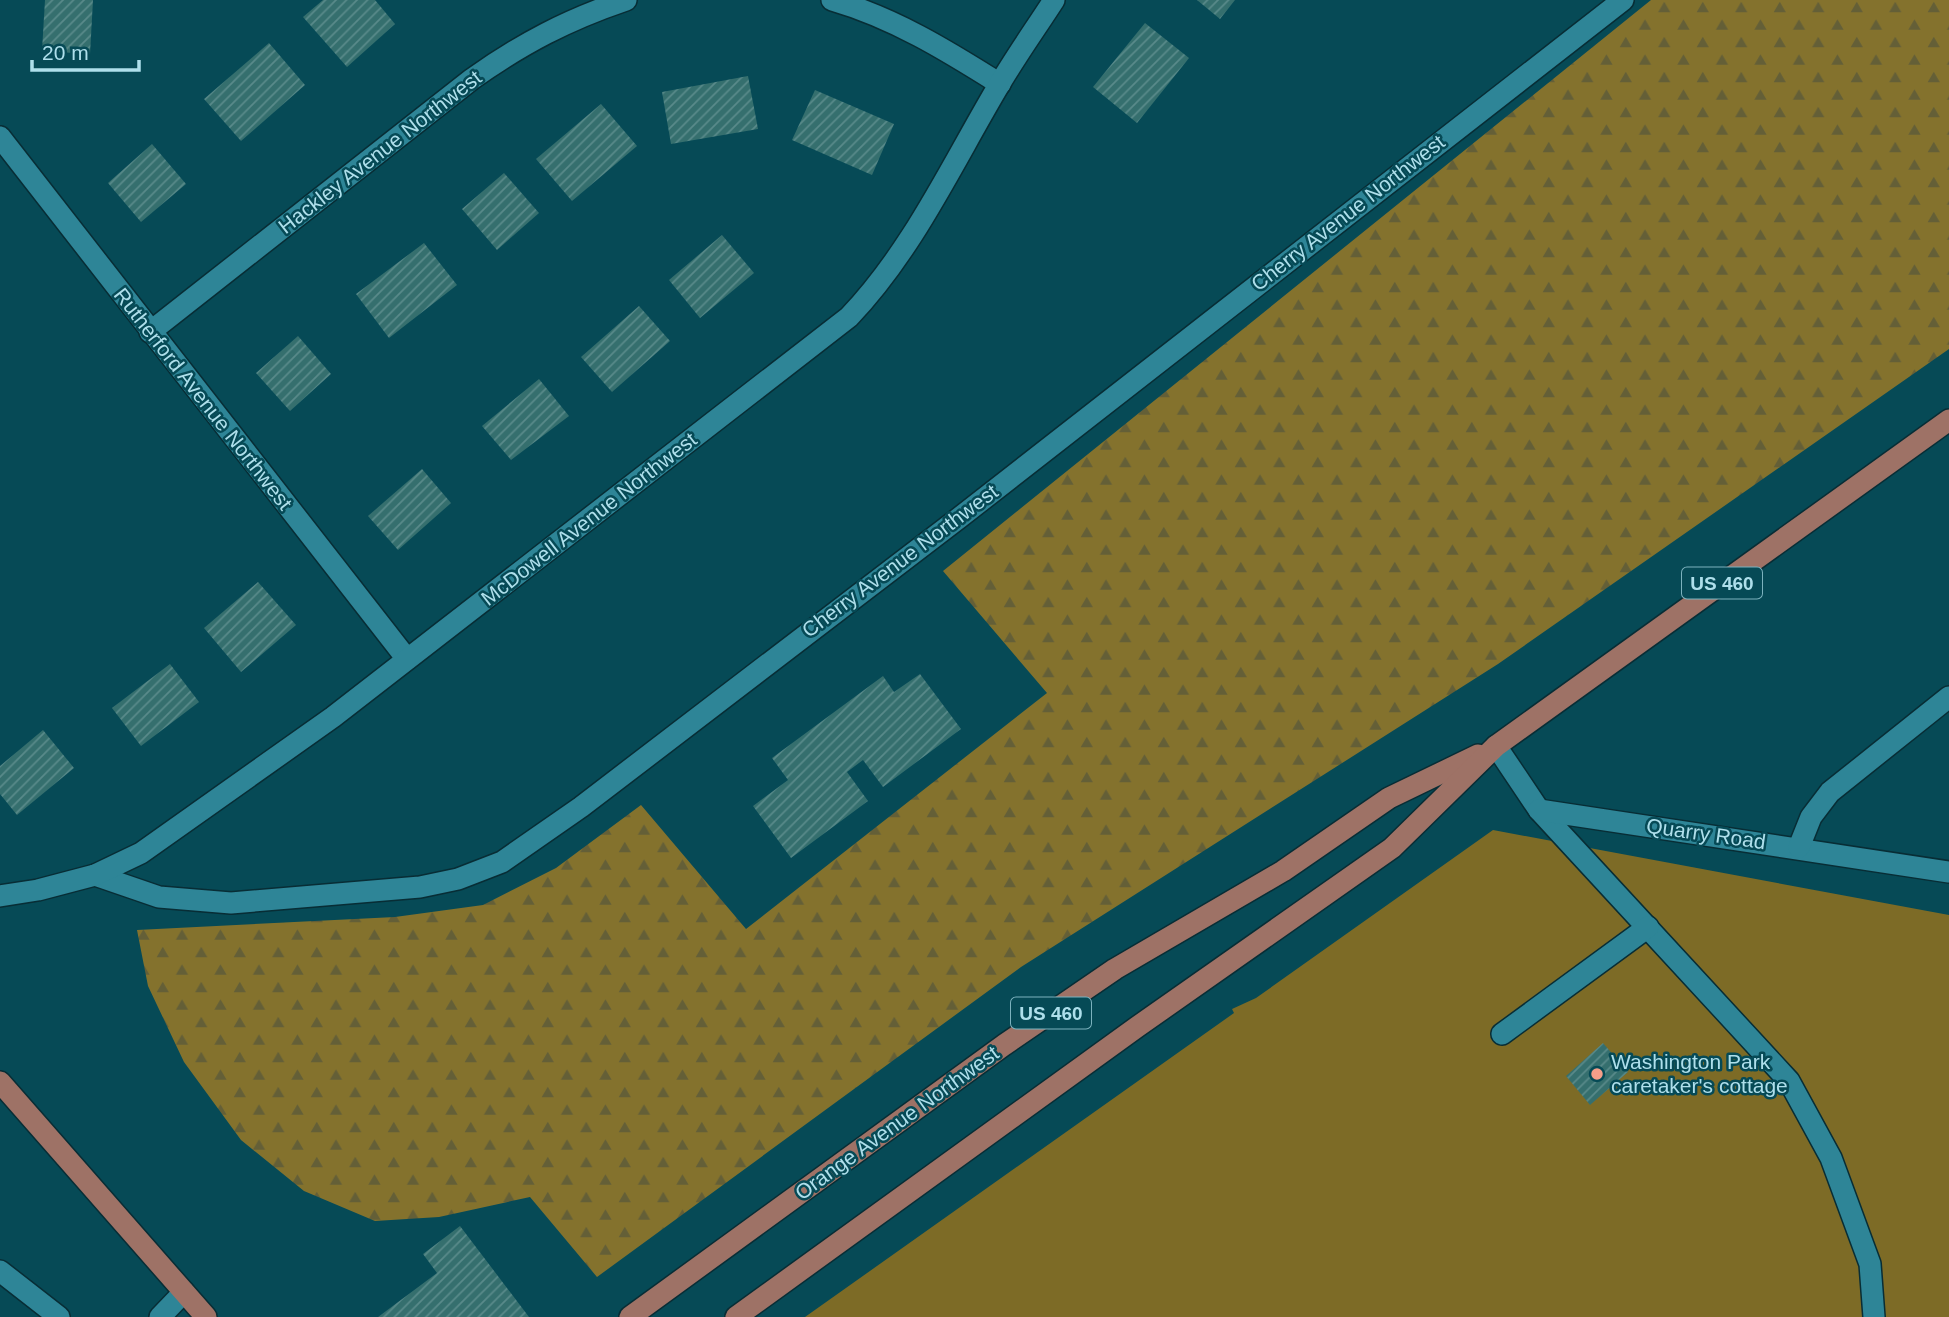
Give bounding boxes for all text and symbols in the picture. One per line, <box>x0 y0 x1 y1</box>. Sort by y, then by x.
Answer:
scale bar <box>32 28 138 72</box>
text: 20 m <box>42 41 89 64</box>
street label: Hackley Avenue Northwest <box>274 65 486 238</box>
street label: Cherry Avenue Northwest <box>1246 130 1449 295</box>
street label: Rutherford Avenue Northwest <box>110 283 297 514</box>
street label: McDowell Avenue Northwest <box>476 427 701 610</box>
street label: Cherry Avenue Northwest <box>797 479 1002 642</box>
road number: US 460 <box>1682 568 1762 598</box>
street label: Quarry Road <box>1645 814 1767 853</box>
road number: US 460 <box>1011 998 1091 1028</box>
street label: Orange Avenue Northwest <box>790 1041 1003 1204</box>
place label: Washington Park caretaker's cottage <box>1611 1050 1788 1097</box>
marker: Washington Park caretaker's cottage <box>1589 1066 1605 1082</box>

